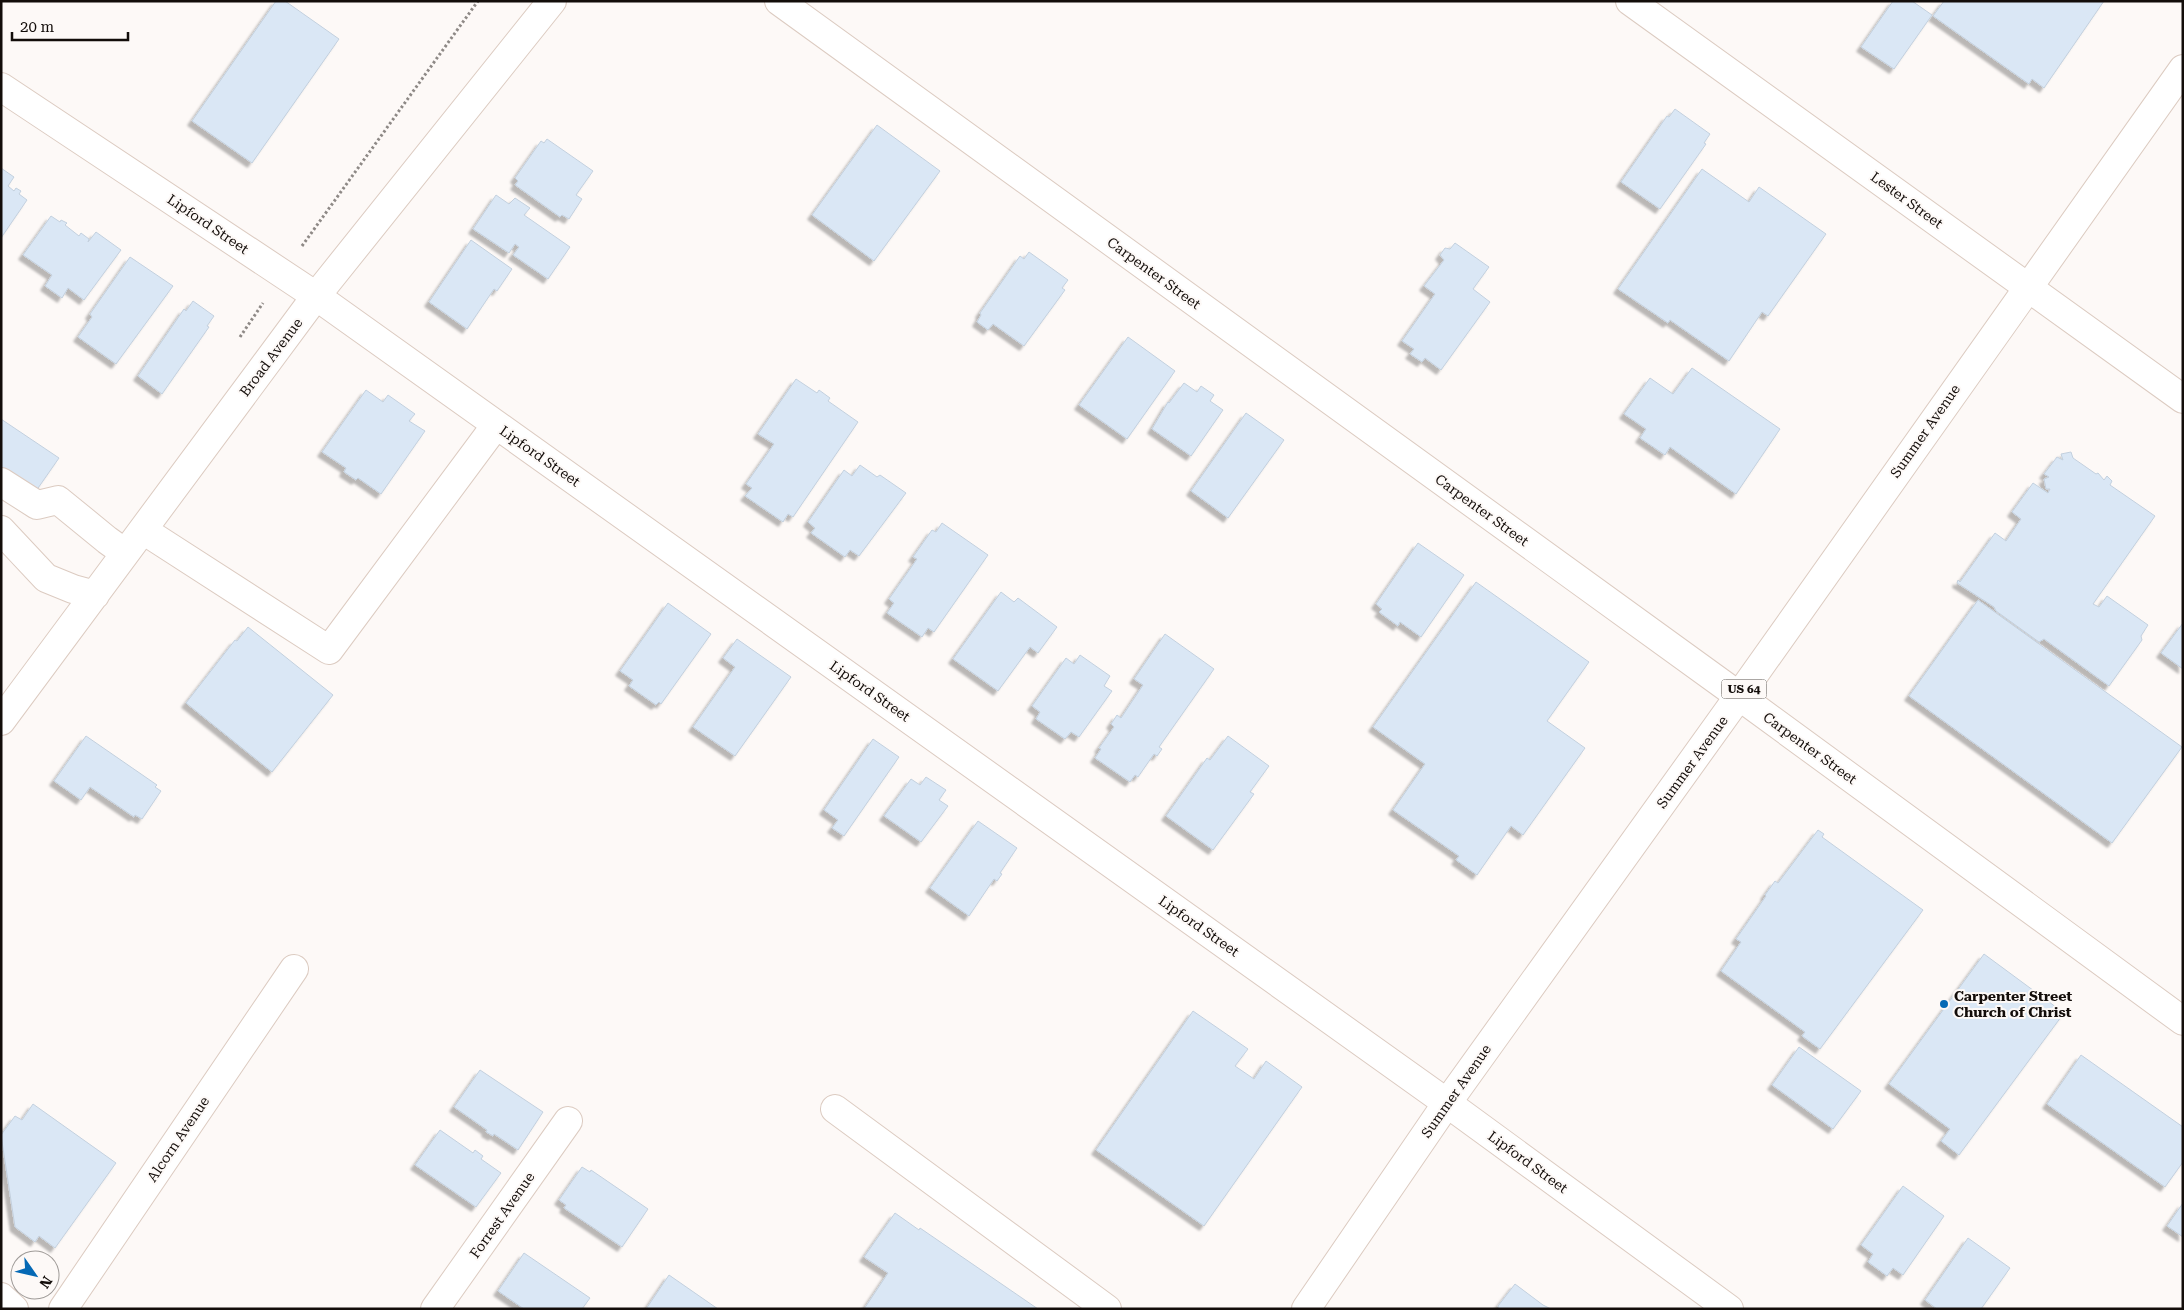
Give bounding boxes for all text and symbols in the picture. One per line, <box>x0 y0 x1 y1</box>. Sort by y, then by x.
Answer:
scale bar <box>12 10 129 42</box>
text: 20 m <box>20 18 55 36</box>
street label: Lester Street <box>1868 168 1946 232</box>
street label: Lipford Street <box>164 191 252 257</box>
street label: Carpenter Street <box>1104 234 1204 312</box>
street label: Broad Avenue <box>236 315 306 399</box>
street label: Summer Avenue <box>1887 381 1963 481</box>
street label: Lipford Street <box>497 422 583 490</box>
street label: Carpenter Street <box>1432 471 1532 549</box>
street label: Lipford Street <box>827 657 913 725</box>
road number: US 64 <box>1722 680 1766 699</box>
street label: Carpenter Street <box>1760 709 1860 787</box>
street label: Summer Avenue <box>1653 712 1731 811</box>
street label: Lipford Street <box>1156 892 1242 960</box>
place label: Carpenter Street Church of Christ <box>1954 988 2072 1020</box>
marker: Carpenter Street Church of Christ <box>1938 998 1950 1010</box>
street label: Summer Avenue <box>1418 1041 1494 1141</box>
street label: Alcorn Avenue <box>144 1093 213 1185</box>
street label: Lipford Street <box>1485 1128 1571 1196</box>
street label: Forrest Avenue <box>466 1169 538 1261</box>
north arrow <box>10 1250 60 1300</box>
text: N <box>36 1273 55 1291</box>

